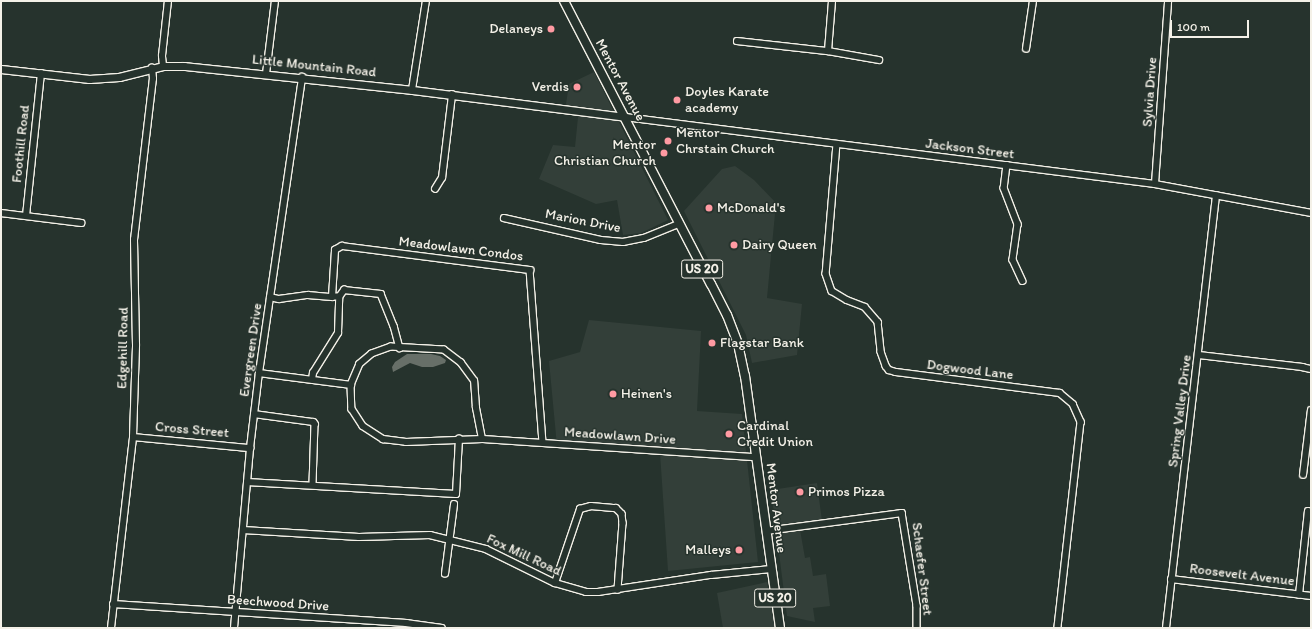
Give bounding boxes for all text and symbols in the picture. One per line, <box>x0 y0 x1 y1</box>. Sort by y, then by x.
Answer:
scale bar <box>1172 12 1251 38</box>
text: 100 m <box>1177 20 1210 34</box>
place label: Delaneys <box>489 21 543 37</box>
marker: Delaneys <box>546 24 556 34</box>
street label: Mentor Avenue <box>591 36 649 124</box>
street label: Little Mountain Road <box>251 51 377 81</box>
street label: Sylvia Drive <box>1139 57 1161 127</box>
place label: Verdis <box>532 79 569 95</box>
marker: Verdis <box>572 82 582 92</box>
place label: Doyles Karate academy <box>685 84 769 116</box>
marker: Doyles Karate academy <box>672 95 682 105</box>
street label: Foothill Road <box>9 104 33 184</box>
place label: Mentor Chrstain Church <box>676 125 775 158</box>
street label: Jackson Street <box>925 135 1015 163</box>
marker: Mentor Chrstain Church <box>663 136 673 146</box>
place label: Mentor Christian Church <box>554 137 656 170</box>
marker: Mentor Christian Church <box>659 148 669 158</box>
place label: McDonald's <box>717 200 785 216</box>
marker: McDonald's <box>704 203 714 213</box>
street label: Marion Drive <box>544 205 622 237</box>
street label: Meadowlawn Condos <box>398 233 524 265</box>
place label: Dairy Queen <box>742 237 817 253</box>
marker: Dairy Queen <box>729 240 739 250</box>
road number: US 20 <box>681 258 723 280</box>
street label: Evergreen Drive <box>236 302 266 398</box>
street label: Edgehill Road <box>114 307 132 389</box>
place label: Flagstar Bank <box>720 335 804 351</box>
marker: Flagstar Bank <box>707 338 717 348</box>
street label: Spring Valley Drive <box>1165 354 1195 468</box>
street label: Dogwood Lane <box>926 356 1014 384</box>
place label: Heinen's <box>621 386 672 402</box>
marker: Heinen's <box>608 389 618 399</box>
street label: Cross Street <box>154 418 230 442</box>
place label: Cardinal Credit Union <box>737 418 813 450</box>
street label: Meadowlawn Drive <box>564 424 676 448</box>
marker: Cardinal Credit Union <box>724 429 734 439</box>
street label: Mentor Avenue <box>762 462 790 554</box>
place label: Primos Pizza <box>808 484 884 500</box>
marker: Primos Pizza <box>795 487 805 497</box>
street label: Schaefer Street <box>908 522 936 616</box>
street label: Fox Mill Road <box>484 531 564 579</box>
place label: Malleys <box>685 542 731 558</box>
marker: Malleys <box>734 545 744 555</box>
street label: Roosevelt Avenue <box>1189 560 1295 590</box>
road number: US 20 <box>754 587 796 609</box>
street label: Beechwood Drive <box>226 591 330 615</box>

